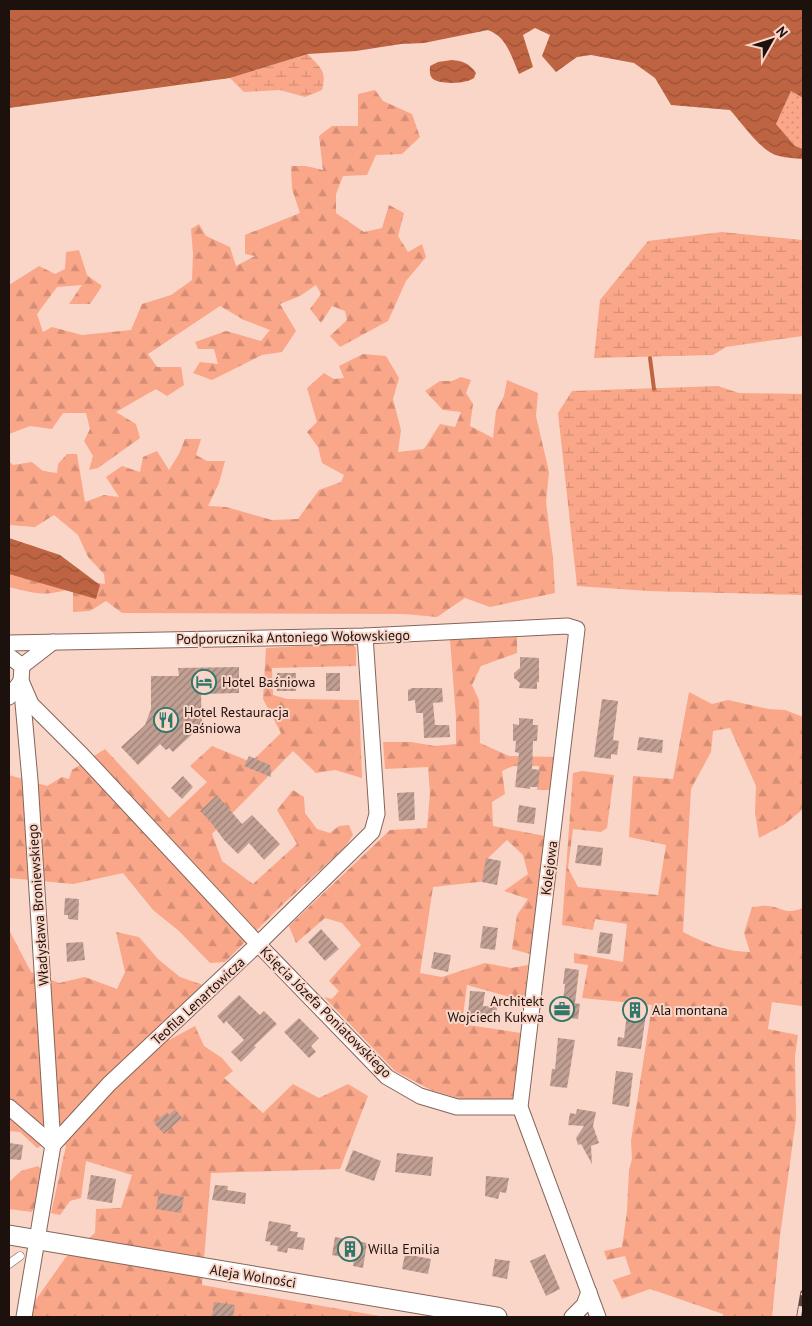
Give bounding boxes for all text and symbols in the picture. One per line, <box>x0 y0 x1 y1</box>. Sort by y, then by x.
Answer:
north arrow <box>747 15 797 65</box>
text: N <box>772 23 792 41</box>
street label: Podporucznika Antoniego Wołowskiego <box>176 626 410 648</box>
hotel icon: Hotel Baśniowa <box>191 669 217 695</box>
place label: Hotel Baśniowa <box>222 673 316 691</box>
place label: Hotel Restauracja Baśniowa <box>184 703 289 737</box>
restaurant icon: Hotel Restauracja Baśniowa <box>153 707 179 733</box>
street label: Władysława Broniewskiego <box>23 824 53 986</box>
street label: Kolejowa <box>537 840 561 896</box>
street label: Księcia Józefa Poniatowskiego <box>256 942 396 1082</box>
street label: Teofila Lenartowicza <box>147 953 249 1049</box>
place label: Architekt Wojciech Kukwa <box>447 992 544 1026</box>
office icon: Architekt Wojciech Kukwa <box>549 996 575 1022</box>
building icon: Ala montana <box>622 997 648 1023</box>
place label: Ala montana <box>652 1001 728 1019</box>
building icon: Willa Emilia <box>337 1236 363 1262</box>
place label: Willa Emilia <box>368 1240 440 1258</box>
street label: Aleja Wolności <box>208 1260 298 1292</box>

